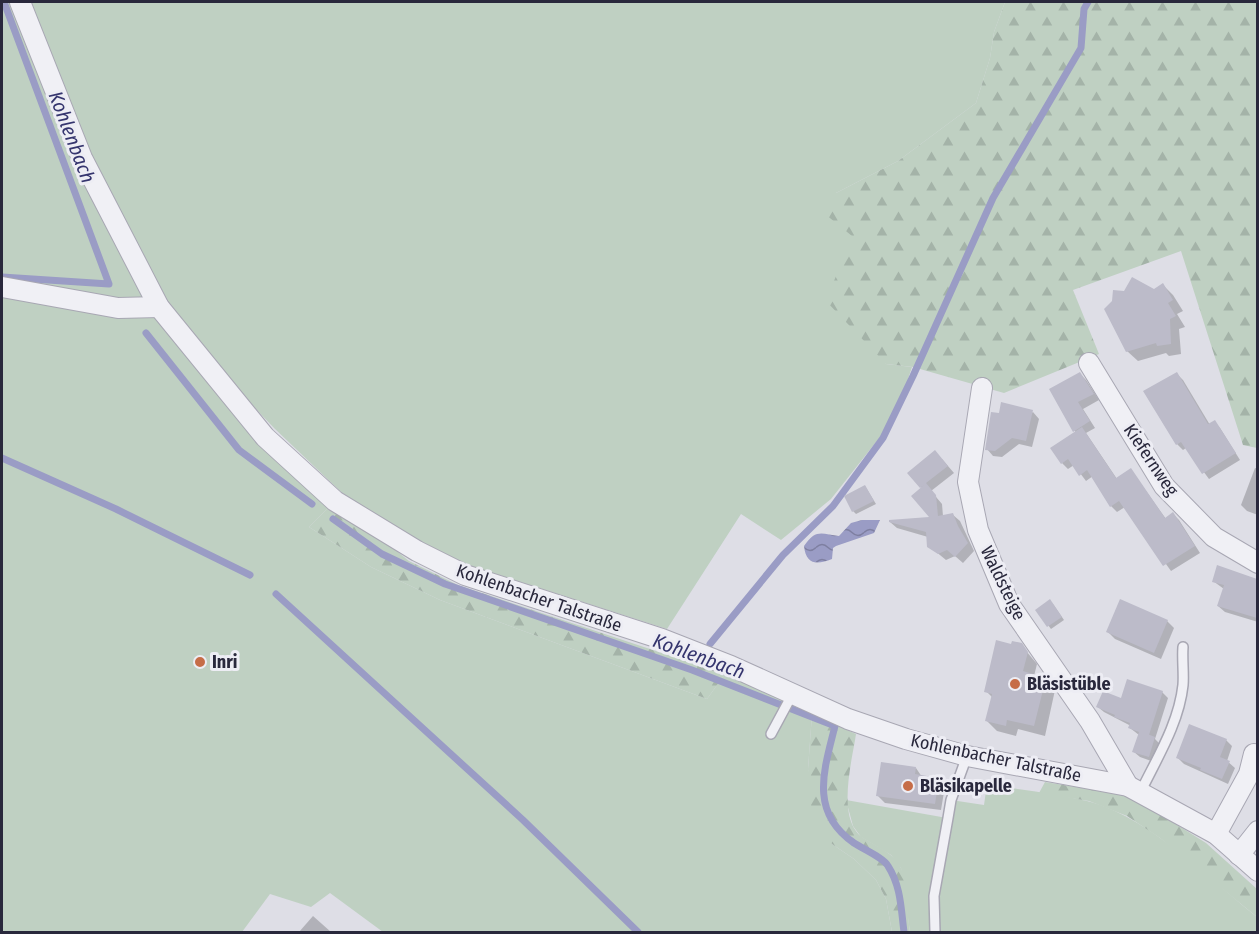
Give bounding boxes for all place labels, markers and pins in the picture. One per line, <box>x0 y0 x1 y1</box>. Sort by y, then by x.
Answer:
place label: Inri <box>212 651 238 673</box>
marker: Inri <box>193 655 207 669</box>
place label: Bläsistüble <box>1027 673 1111 695</box>
marker: Bläsistüble <box>1008 677 1022 691</box>
place label: Bläsikapelle <box>920 775 1012 797</box>
marker: Bläsikapelle <box>901 779 915 793</box>

